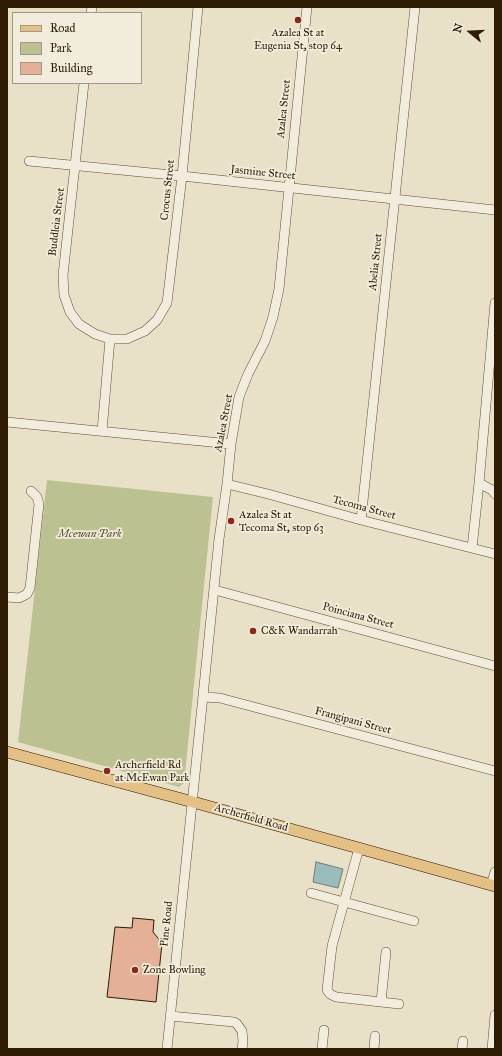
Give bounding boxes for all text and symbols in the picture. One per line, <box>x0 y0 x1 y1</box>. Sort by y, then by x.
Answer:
legend <box>12 12 142 84</box>
north arrow <box>450 12 490 52</box>
marker: Azalea St at Eugenia St, stop 64 <box>293 15 303 25</box>
text: Road <box>50 21 76 35</box>
text: N <box>450 22 466 35</box>
place label: Azalea St at Eugenia St, stop 64 <box>254 26 342 52</box>
text: Park <box>50 41 72 55</box>
text: Building <box>50 61 92 75</box>
street label: Azalea Street <box>274 79 294 139</box>
street label: Crocus Street <box>158 159 178 221</box>
street label: Jasmine Street <box>230 163 296 183</box>
street label: Buddleia Street <box>46 187 68 257</box>
street label: Abelia Street <box>366 233 386 291</box>
street label: Azalea Street <box>212 393 236 453</box>
street label: Tecoma Street <box>331 493 397 523</box>
place label: Azalea St at Tecoma St, stop 63 <box>239 508 324 534</box>
marker: Azalea St at Tecoma St, stop 63 <box>226 516 236 526</box>
park label: Mcewan Park <box>58 527 122 541</box>
street label: Poinciana Street <box>321 600 395 632</box>
place label: C&K Wandarrah <box>261 624 338 638</box>
marker: C&K Wandarrah <box>248 626 258 636</box>
street label: Frangipani Street <box>313 704 393 738</box>
place label: Archerfield Rd at McEwan Park <box>115 758 189 784</box>
marker: Archerfield Rd at McEwan Park <box>102 766 112 776</box>
street label: Archerfield Road <box>213 801 289 835</box>
street label: Pine Road <box>158 901 176 947</box>
place label: Zone Bowling <box>143 963 205 977</box>
marker: Zone Bowling <box>130 965 140 975</box>

